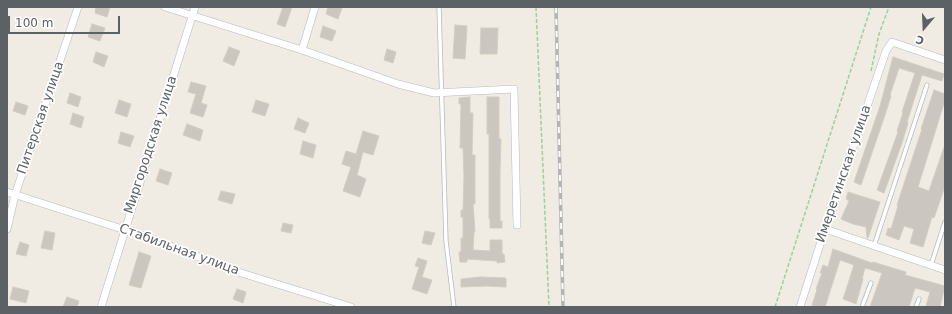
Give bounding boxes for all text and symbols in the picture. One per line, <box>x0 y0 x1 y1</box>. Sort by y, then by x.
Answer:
scale bar <box>10 8 122 34</box>
north arrow <box>904 8 944 48</box>
text: 100 m <box>15 16 53 30</box>
text: С <box>914 32 926 47</box>
street label: Питерская улица <box>14 60 68 176</box>
street label: Миргородская улица <box>121 74 181 216</box>
street label: Имеретинская улица <box>813 103 875 245</box>
street label: Стабильная улица <box>117 221 241 279</box>

